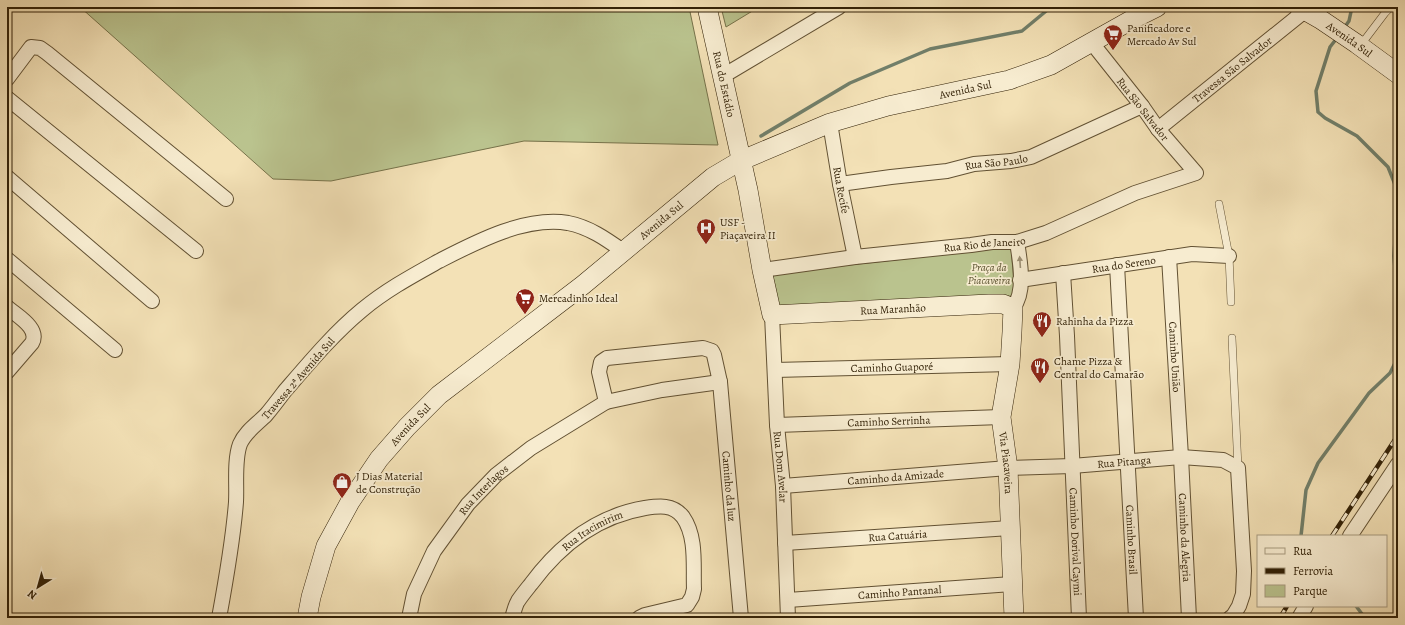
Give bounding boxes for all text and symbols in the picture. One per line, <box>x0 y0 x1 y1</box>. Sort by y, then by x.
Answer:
street label: Avenida Sul <box>1323 18 1376 61</box>
place label: Panificadore e Mercado Av Sul <box>1127 21 1196 49</box>
supermarket icon: Panificadore e Mercado Av Sul <box>1102 23 1124 51</box>
street label: Travessa São Salvador <box>1189 33 1275 106</box>
street label: Rua do Estádio <box>709 50 739 119</box>
street label: Rua São Salvador <box>1113 74 1172 144</box>
street label: Avenida Sul <box>937 77 993 103</box>
street label: Rua São Paulo <box>963 151 1030 174</box>
street label: Rua Recife <box>829 166 853 215</box>
street label: Avenida Sul <box>636 198 687 244</box>
place label: USF - Piaçaveira II <box>720 215 776 243</box>
hospital icon: USF - Piaçaveira II <box>695 217 717 245</box>
street label: Rua Rio de Janeiro <box>943 233 1028 256</box>
street label: Rua do Sereno <box>1091 252 1157 277</box>
one-way arrow <box>1016 256 1023 268</box>
park label: Praça da Piacaveira <box>968 260 1010 288</box>
supermarket icon: Mercadinho Ideal <box>514 287 536 315</box>
place label: Mercadinho Ideal <box>539 291 618 306</box>
street label: Rua Maranhão <box>860 300 927 319</box>
restaurant icon: Rahinha da Pizza <box>1031 310 1053 338</box>
place label: Rahinha da Pizza <box>1056 314 1134 329</box>
street label: Caminho União <box>1165 321 1184 393</box>
street label: Travessa 2ª Avenida Sul <box>259 334 338 423</box>
place label: Chame Pizza & Central do Camarão <box>1054 354 1144 382</box>
restaurant icon: Chame Pizza & Central do Camarão <box>1029 356 1051 384</box>
street label: Caminho Guaporé <box>851 359 933 376</box>
street label: Avenida Sul <box>386 400 434 450</box>
street label: Caminho Serrinha <box>847 412 932 430</box>
street label: Rua Dom Avelar <box>770 430 791 503</box>
street label: Via Piacaveira <box>995 430 1016 495</box>
street label: Caminho da luz <box>718 450 739 522</box>
street label: Rua Pitanga <box>1097 452 1153 472</box>
street label: Rua Interlagos <box>455 461 512 518</box>
street label: Caminho da Amizade <box>847 466 945 489</box>
place label: J Dias Material de Construção <box>356 469 423 497</box>
shop icon: J Dias Material de Construção <box>331 471 353 499</box>
street label: Caminho Dorival Caymi <box>1065 487 1085 596</box>
street label: Caminho da Alegria <box>1175 493 1194 583</box>
street label: Caminho Brasil <box>1122 504 1141 575</box>
street label: Rua Itacimirim <box>559 507 625 554</box>
street label: Rua Catuária <box>868 526 929 545</box>
legend <box>1257 535 1387 607</box>
text: Rua <box>1293 543 1312 559</box>
text: Ferrovia <box>1293 563 1334 579</box>
north arrow <box>18 567 58 607</box>
street label: Caminho Pantanal <box>858 582 942 603</box>
text: Parque <box>1293 583 1328 599</box>
text: N <box>25 586 40 603</box>

